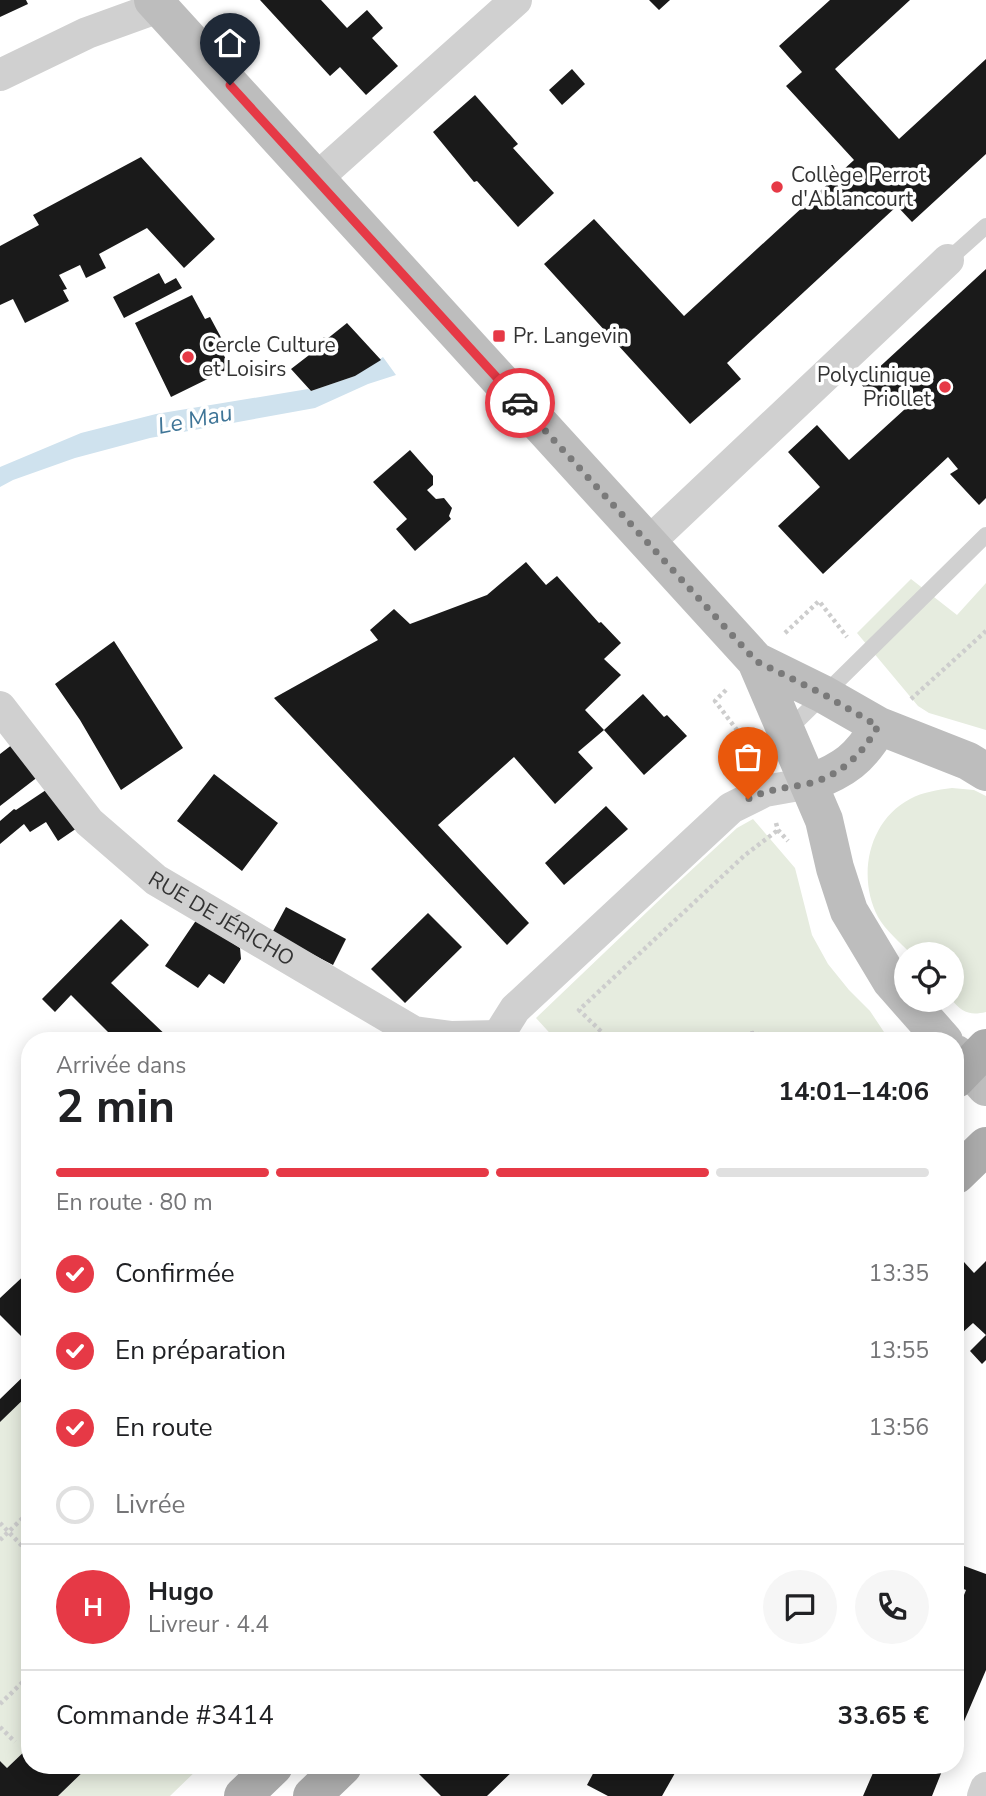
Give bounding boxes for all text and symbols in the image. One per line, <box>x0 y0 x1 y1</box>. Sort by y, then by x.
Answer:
pin <box>200 13 260 85</box>
icon: home <box>211 24 249 62</box>
place label: Collège Perrot d'Ablancourt <box>791 161 927 213</box>
marker: Collège Perrot d'Ablancourt <box>769 179 785 195</box>
place label: Pr. Langevin <box>513 322 629 350</box>
marker: Pr. Langevin <box>491 328 507 344</box>
place label: Cercle Culture et Loisirs <box>202 331 336 383</box>
marker: Cercle Culture et Loisirs <box>180 349 196 365</box>
place label: Polyclinique Priollet <box>817 361 932 413</box>
courier <box>485 368 555 438</box>
marker: Polyclinique Priollet <box>937 379 953 395</box>
icon: car <box>501 384 539 422</box>
water label: Le Mau <box>155 397 235 442</box>
pin <box>718 727 778 799</box>
icon: bag <box>729 738 767 776</box>
street label: RUE DE JÉRICHO <box>143 865 300 973</box>
map controls <box>894 942 964 1012</box>
button: locate <box>894 942 964 1012</box>
text: Arrivée dans <box>56 1050 186 1081</box>
text: 14:01–14:06 <box>778 1074 929 1109</box>
text: 2 min <box>56 1075 175 1138</box>
text: En route · 80 m <box>56 1187 213 1218</box>
icon: check <box>56 1255 94 1293</box>
text: Confirmée <box>115 1256 235 1291</box>
text: 13:35 <box>869 1258 929 1289</box>
icon: check <box>56 1332 94 1370</box>
text: En préparation <box>115 1333 286 1368</box>
text: 13:55 <box>869 1335 929 1366</box>
icon: check <box>56 1409 94 1447</box>
text: En route <box>115 1410 213 1445</box>
text: 13:56 <box>869 1412 929 1443</box>
text: Livrée <box>115 1487 185 1522</box>
button: chat <box>763 1570 837 1644</box>
button: phone <box>855 1570 929 1644</box>
text: Hugo <box>148 1574 214 1609</box>
text: H <box>83 1590 103 1625</box>
text: Livreur · 4.4 <box>148 1609 269 1640</box>
text: Commande #3414 <box>56 1698 274 1733</box>
text: 33.65 € <box>838 1698 929 1733</box>

